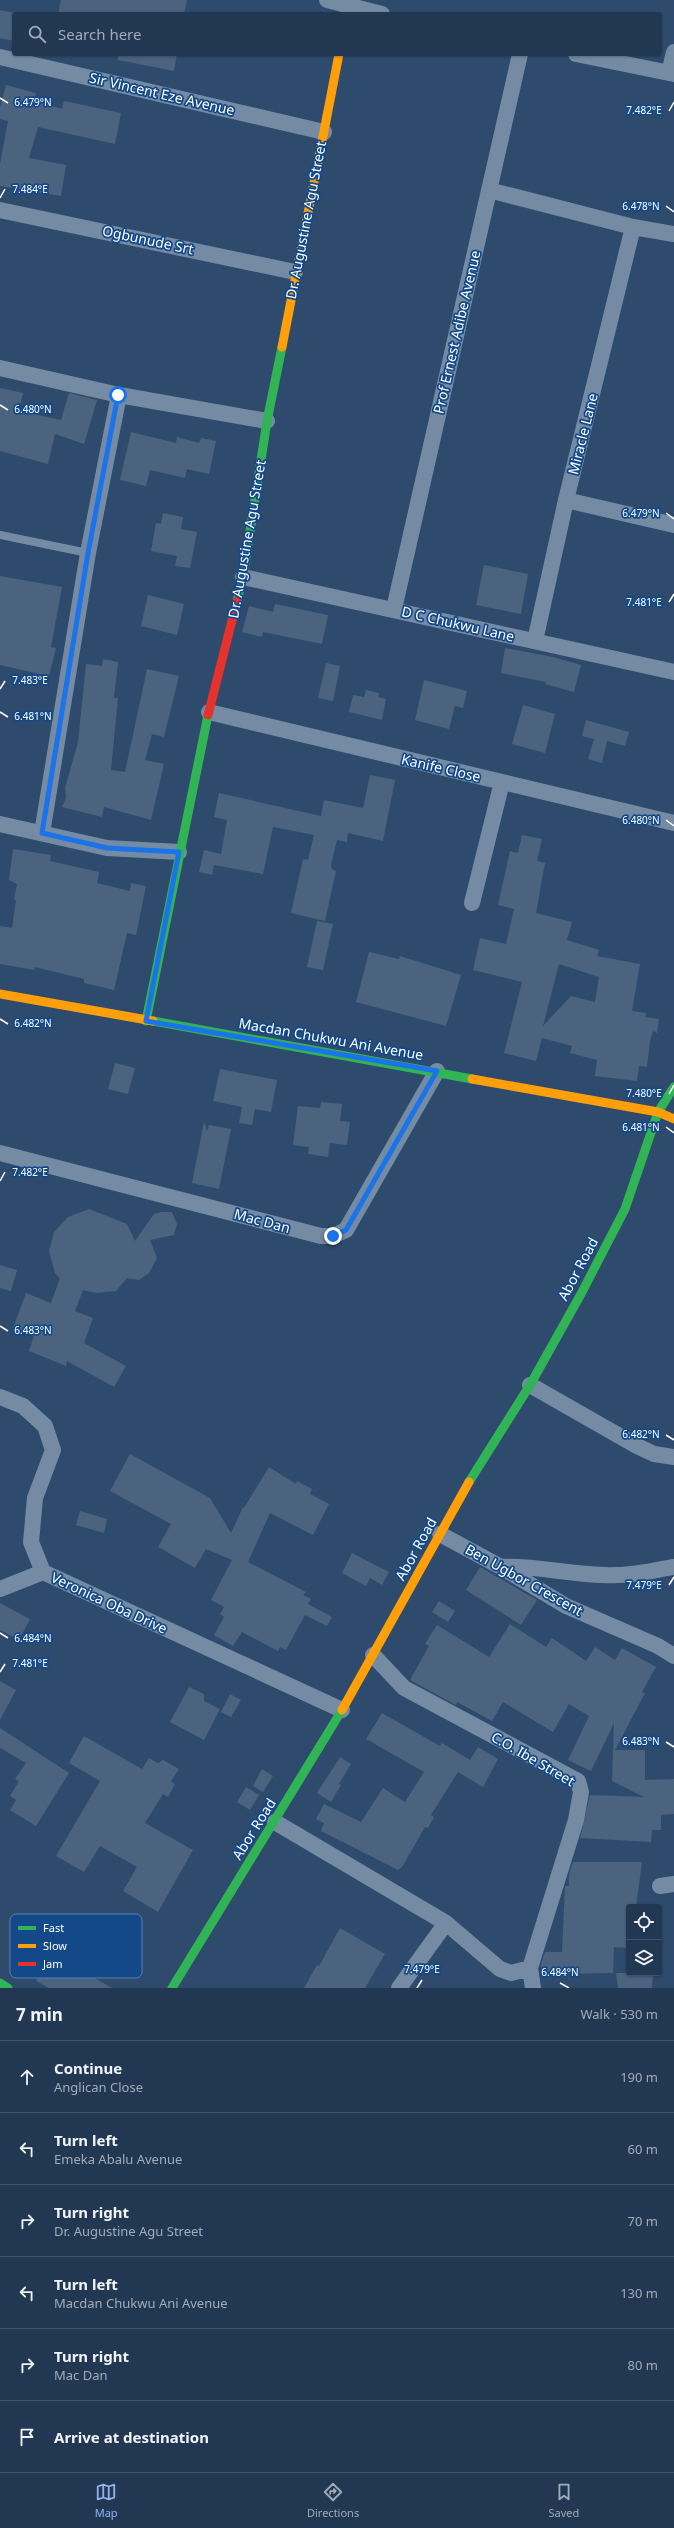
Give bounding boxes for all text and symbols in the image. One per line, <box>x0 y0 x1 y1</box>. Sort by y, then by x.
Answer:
search box <box>12 12 662 56</box>
icon: search <box>26 23 48 45</box>
text: Search here <box>58 24 141 44</box>
street label: Sir Vincent Eze Avenue <box>88 68 237 119</box>
text: 6.479°N <box>14 95 52 109</box>
text: 7.482°E <box>626 103 662 117</box>
street label: Dr. Augustine Agu Street <box>281 139 330 301</box>
text: 7.484°E <box>12 182 48 196</box>
text: 6.478°N <box>622 199 660 213</box>
street label: Ogbunude Srt <box>101 221 195 258</box>
street label: Prof Ernest Adibe Avenue <box>428 248 485 415</box>
route start <box>109 386 127 404</box>
street label: Miracle Lane <box>563 391 602 477</box>
text: 6.480°N <box>14 402 52 416</box>
street label: Dr. Augustine Agu Street <box>223 458 270 620</box>
text: 6.479°N <box>622 506 660 520</box>
text: 7.481°E <box>626 595 662 609</box>
street label: D C Chukwu Lane <box>400 601 516 646</box>
text: 7.483°E <box>12 673 48 687</box>
text: 6.481°N <box>14 709 52 723</box>
street label: Kanife Close <box>400 749 483 786</box>
text: 6.480°N <box>622 813 660 827</box>
street label: Macdan Chukwu Ani Avenue <box>237 1013 425 1064</box>
text: 6.482°N <box>14 1016 52 1030</box>
text: 7.480°E <box>626 1086 662 1100</box>
text: 6.481°N <box>622 1120 660 1134</box>
text: 7.482°E <box>12 1165 48 1179</box>
street label: Mac Dan <box>232 1204 292 1237</box>
route end <box>324 1227 342 1245</box>
street label: Abor Road <box>553 1234 602 1304</box>
text: 6.483°N <box>14 1323 52 1337</box>
text: 6.482°N <box>622 1427 660 1441</box>
street label: Abor Road <box>391 1514 441 1584</box>
street label: Ben Ugbor Crescent <box>462 1539 587 1620</box>
street label: Veronica Oba Drive <box>48 1567 170 1638</box>
text: 7.479°E <box>626 1578 662 1592</box>
text: 6.484°N <box>14 1631 52 1645</box>
text: 7.481°E <box>12 1656 48 1670</box>
street label: C.O. Ibe Street <box>488 1727 579 1790</box>
text: 6.483°N <box>622 1734 660 1748</box>
street label: Abor Road <box>227 1794 280 1863</box>
map controls <box>626 1904 662 1976</box>
button: locate <box>626 1904 662 1940</box>
legend <box>10 1914 142 1978</box>
text: Fast <box>43 1920 64 1935</box>
text: Slow <box>43 1938 67 1953</box>
button: layers <box>626 1940 662 1976</box>
text: Jam <box>42 1956 62 1971</box>
text: 7.479°E <box>404 1962 440 1976</box>
text: 6.484°N <box>541 1965 579 1979</box>
text: 7 min <box>16 2003 63 2026</box>
text: Walk · 530 m <box>580 2005 658 2023</box>
text: Continue <box>54 2058 122 2078</box>
icon: ahead <box>16 2066 38 2088</box>
text: 190 m <box>620 2068 658 2086</box>
text: Anglican Close <box>54 2078 143 2096</box>
text: Turn left <box>54 2130 118 2150</box>
icon: left <box>16 2138 38 2160</box>
text: 60 m <box>628 2140 658 2158</box>
text: Emeka Abalu Avenue <box>54 2150 182 2168</box>
text: Turn right <box>54 2202 129 2222</box>
icon: right <box>16 2210 38 2232</box>
text: 70 m <box>628 2212 658 2230</box>
text: Dr. Augustine Agu Street <box>54 2222 203 2240</box>
text: Turn left <box>54 2274 118 2294</box>
icon: left <box>16 2282 38 2304</box>
text: 130 m <box>620 2284 658 2302</box>
text: Macdan Chukwu Ani Avenue <box>54 2294 228 2312</box>
text: Turn right <box>54 2346 129 2366</box>
icon: right <box>16 2354 38 2376</box>
text: 80 m <box>628 2356 658 2374</box>
text: Mac Dan <box>54 2366 108 2384</box>
icon: arrive <box>16 2426 38 2448</box>
text: Arrive at destination <box>54 2427 209 2447</box>
tab: Map <box>95 2481 118 2520</box>
tab: Directions <box>307 2481 359 2520</box>
tab: Saved <box>549 2481 579 2520</box>

